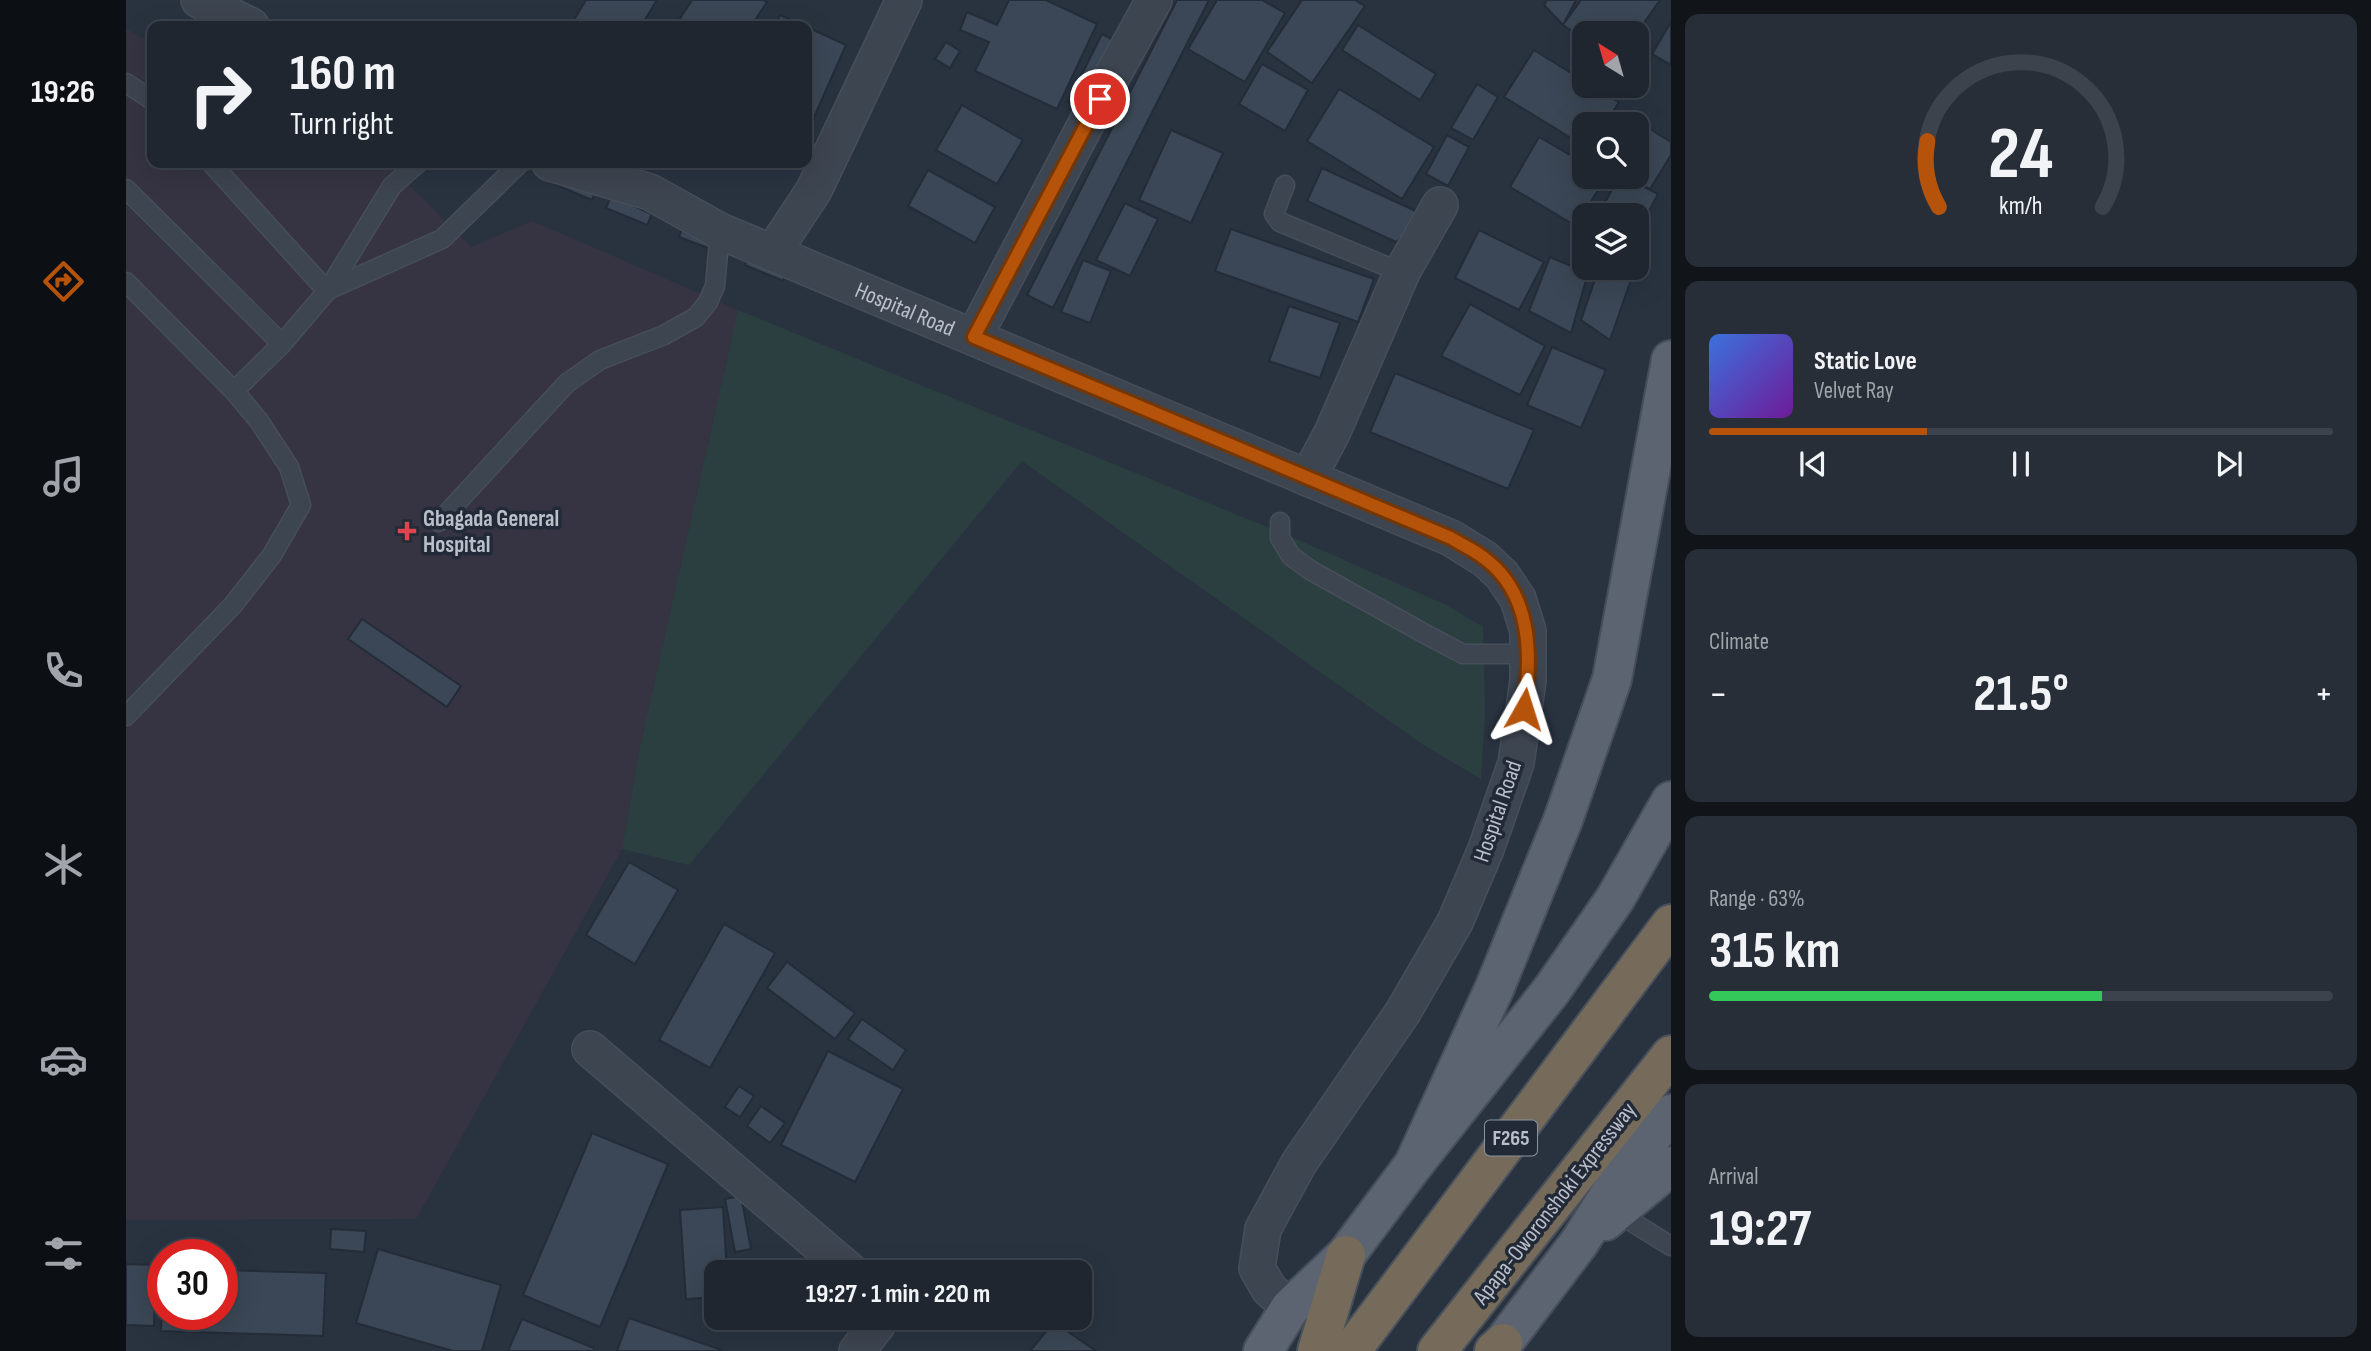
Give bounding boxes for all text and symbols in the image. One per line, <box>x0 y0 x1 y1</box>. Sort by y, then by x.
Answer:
north arrow <box>1572 21 1648 98</box>
map controls <box>1572 21 1649 280</box>
text: 160 m <box>290 45 396 104</box>
icon: right <box>175 49 266 140</box>
pin <box>1070 69 1130 129</box>
text: 19:26 <box>31 73 95 112</box>
icon: arrive <box>1081 80 1119 118</box>
text: Turn right <box>290 105 394 144</box>
text: 24 <box>1988 111 2054 199</box>
button: search <box>1572 112 1649 189</box>
text: km/h <box>1999 191 2043 222</box>
button: layers <box>1572 203 1649 280</box>
icon: directions <box>39 257 88 306</box>
street label: Hospital Road <box>851 276 959 343</box>
text: Static Love <box>1814 346 1917 377</box>
text: Velvet Ray <box>1814 377 1894 405</box>
icon: previous <box>1794 445 1832 483</box>
icon: pause <box>2002 445 2040 483</box>
icon: next <box>2210 445 2248 483</box>
icon: music <box>39 452 88 501</box>
place label: Gbagada General Hospital <box>423 505 559 559</box>
marker: Gbagada General Hospital <box>397 521 417 541</box>
text: Climate <box>1709 628 1769 656</box>
icon: phone <box>39 646 88 695</box>
text: 21.5° <box>1973 663 2069 726</box>
position arrow <box>1487 672 1561 746</box>
text: − <box>1709 672 1728 717</box>
text: + <box>2314 672 2333 717</box>
street label: Hospital Road <box>1468 757 1528 866</box>
icon: climate <box>39 840 88 889</box>
text: Range · 63% <box>1709 885 1805 913</box>
text: 315 km <box>1709 920 1840 983</box>
icon: car <box>39 1035 88 1084</box>
street label: Apapa-Oworonshoki Expressway <box>1467 1097 1642 1311</box>
road number: F265 <box>1485 1120 1537 1156</box>
text: Arrival <box>1709 1163 1758 1191</box>
text: 19:27 <box>1709 1198 1811 1261</box>
icon: filters <box>39 1229 88 1278</box>
speed limit sign: 30 <box>147 1239 238 1330</box>
text: 19:27 · 1 min · 220 m <box>806 1279 990 1310</box>

